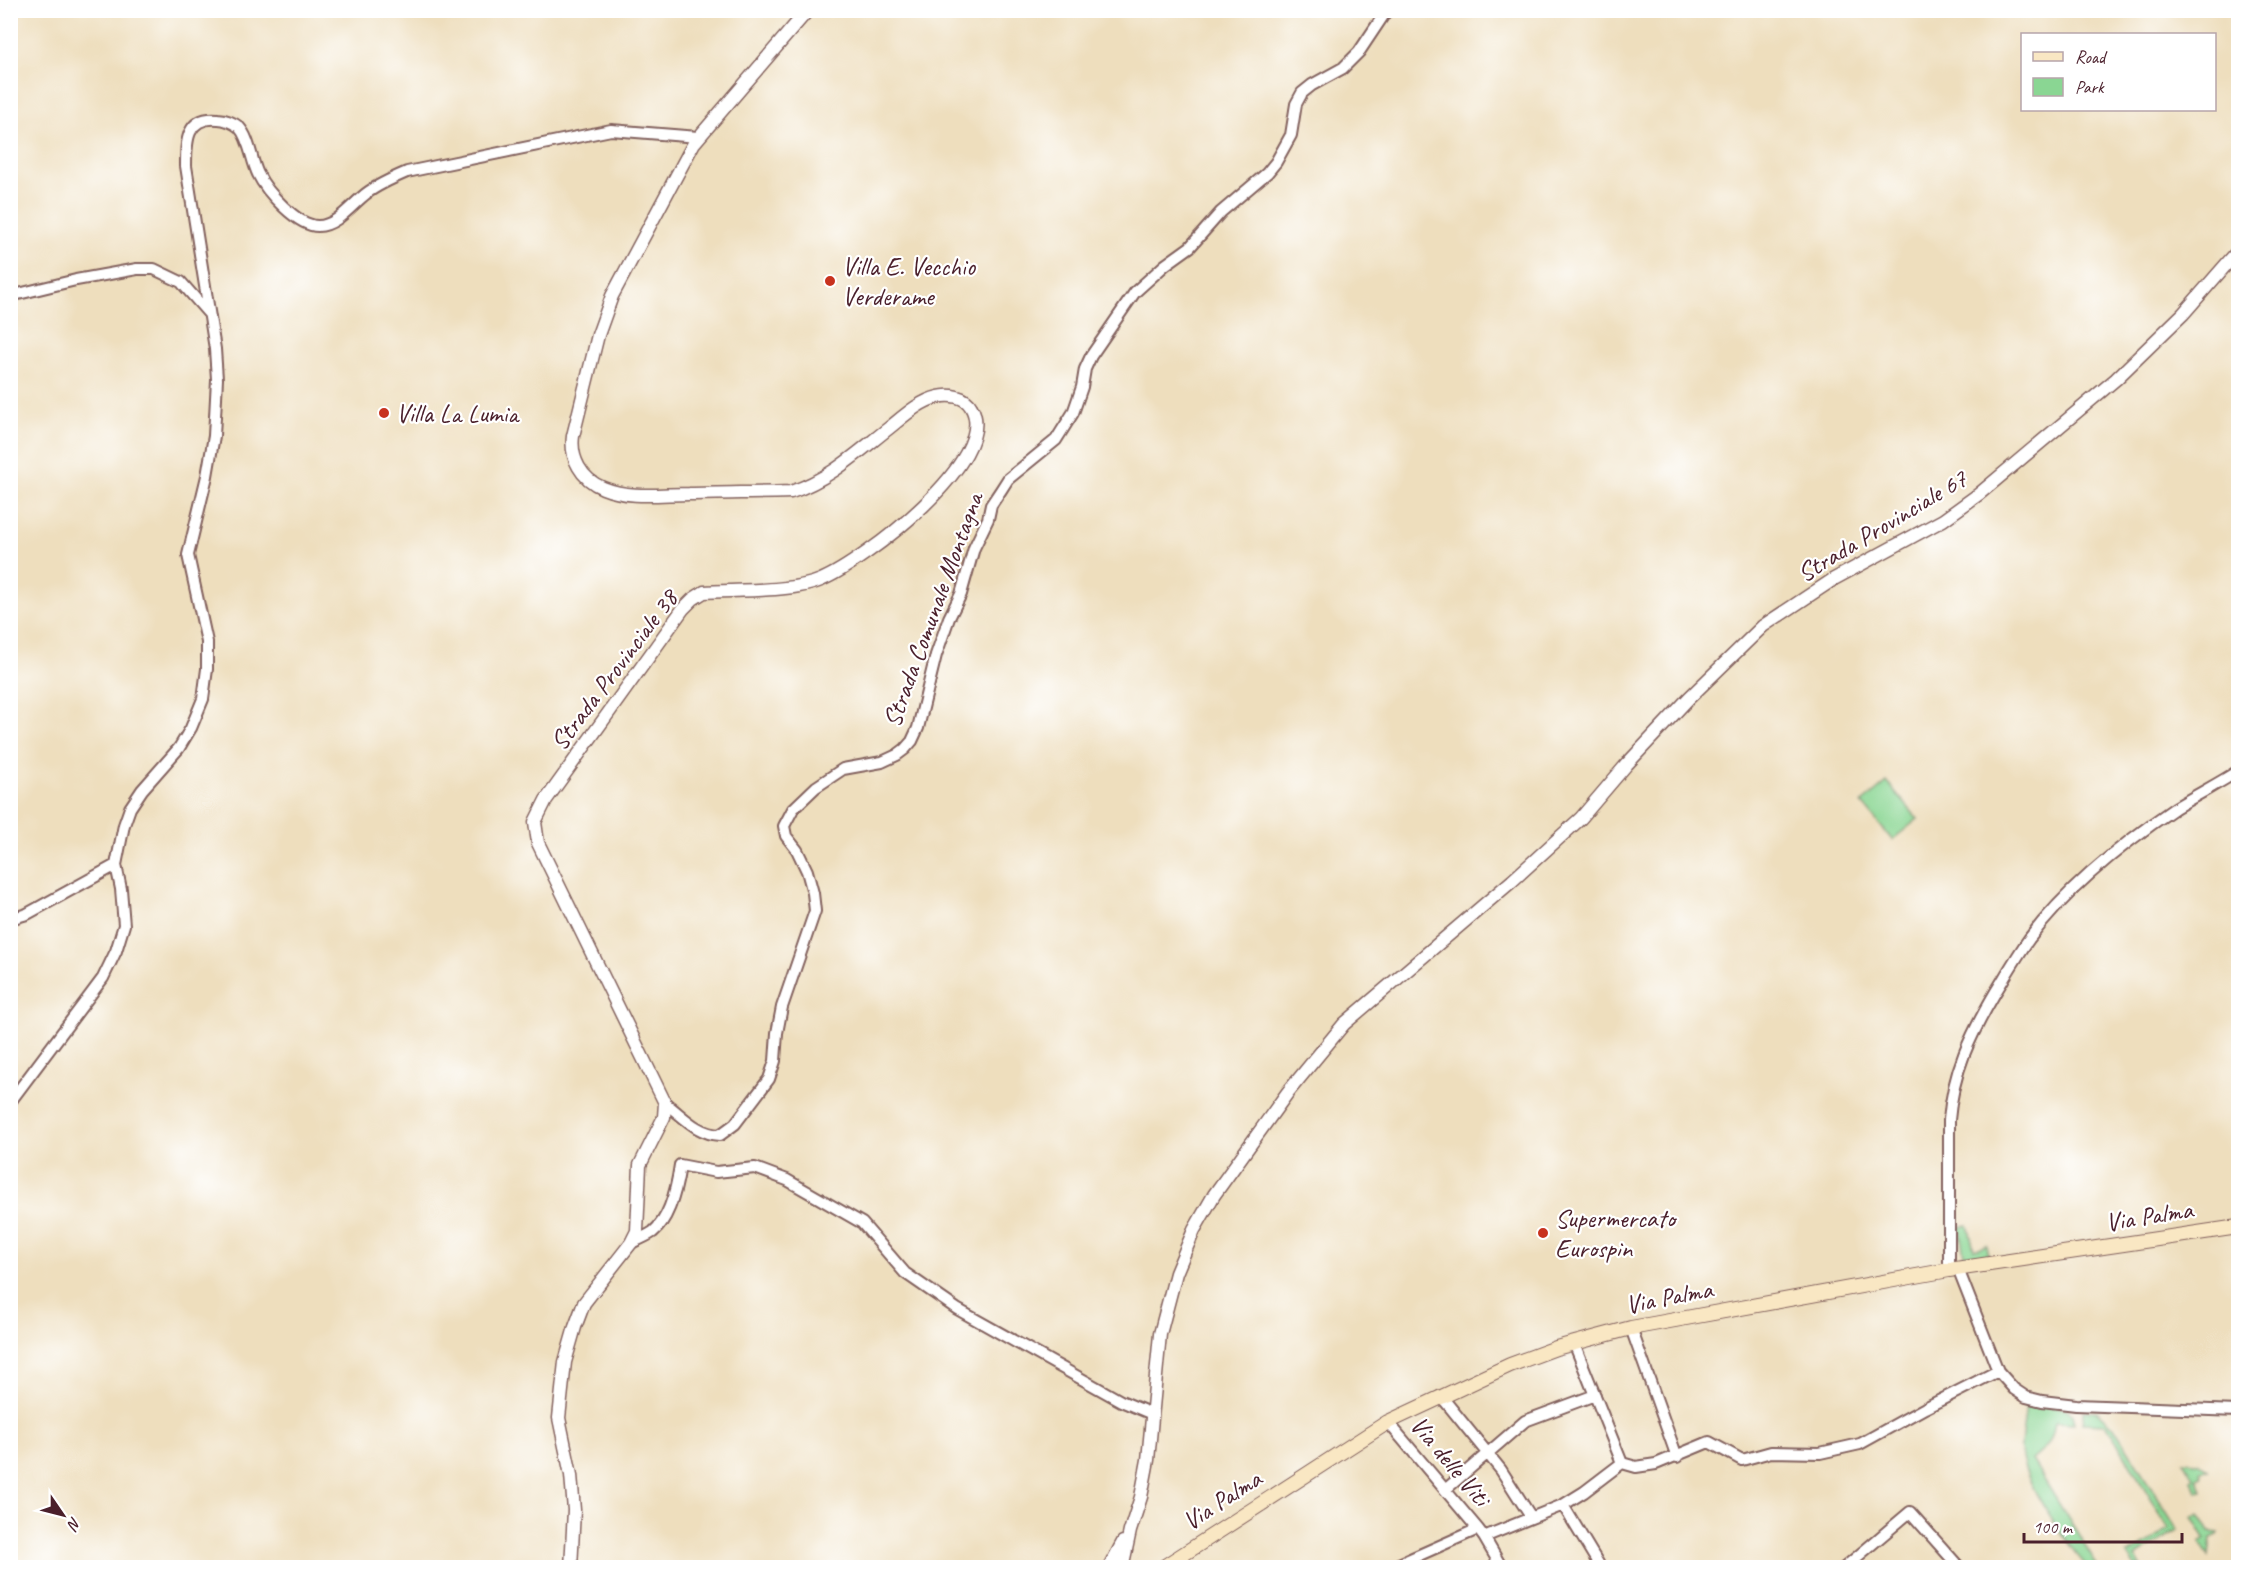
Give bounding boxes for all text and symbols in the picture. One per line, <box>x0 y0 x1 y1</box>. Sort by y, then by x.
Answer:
legend <box>2021 33 2216 111</box>
text: Road <box>2075 46 2108 68</box>
text: Park <box>2075 76 2105 98</box>
place label: Villa E. Vecchio Verderame <box>842 250 977 313</box>
marker: Villa E. Vecchio Verderame <box>823 274 837 288</box>
place label: Villa La Lumia <box>396 397 520 430</box>
marker: Villa La Lumia <box>377 406 391 420</box>
street label: Strada Provinciale 67 <box>1791 462 1974 590</box>
street label: Strada Comunale Montagna <box>875 486 991 731</box>
street label: Strada Provinciale 38 <box>543 581 686 757</box>
street label: Via Palma <box>2103 1193 2196 1239</box>
place label: Supermercato Eurospin <box>1555 1202 1678 1265</box>
marker: Supermercato Eurospin <box>1536 1226 1550 1240</box>
street label: Via Palma <box>1623 1272 1717 1322</box>
street label: Via delle Viti <box>1403 1409 1499 1515</box>
street label: Via Palma <box>1176 1461 1269 1538</box>
north arrow <box>33 1485 93 1545</box>
scale bar <box>2024 1506 2182 1544</box>
text: N <box>62 1513 86 1535</box>
text: 100 m <box>2033 1516 2074 1538</box>

